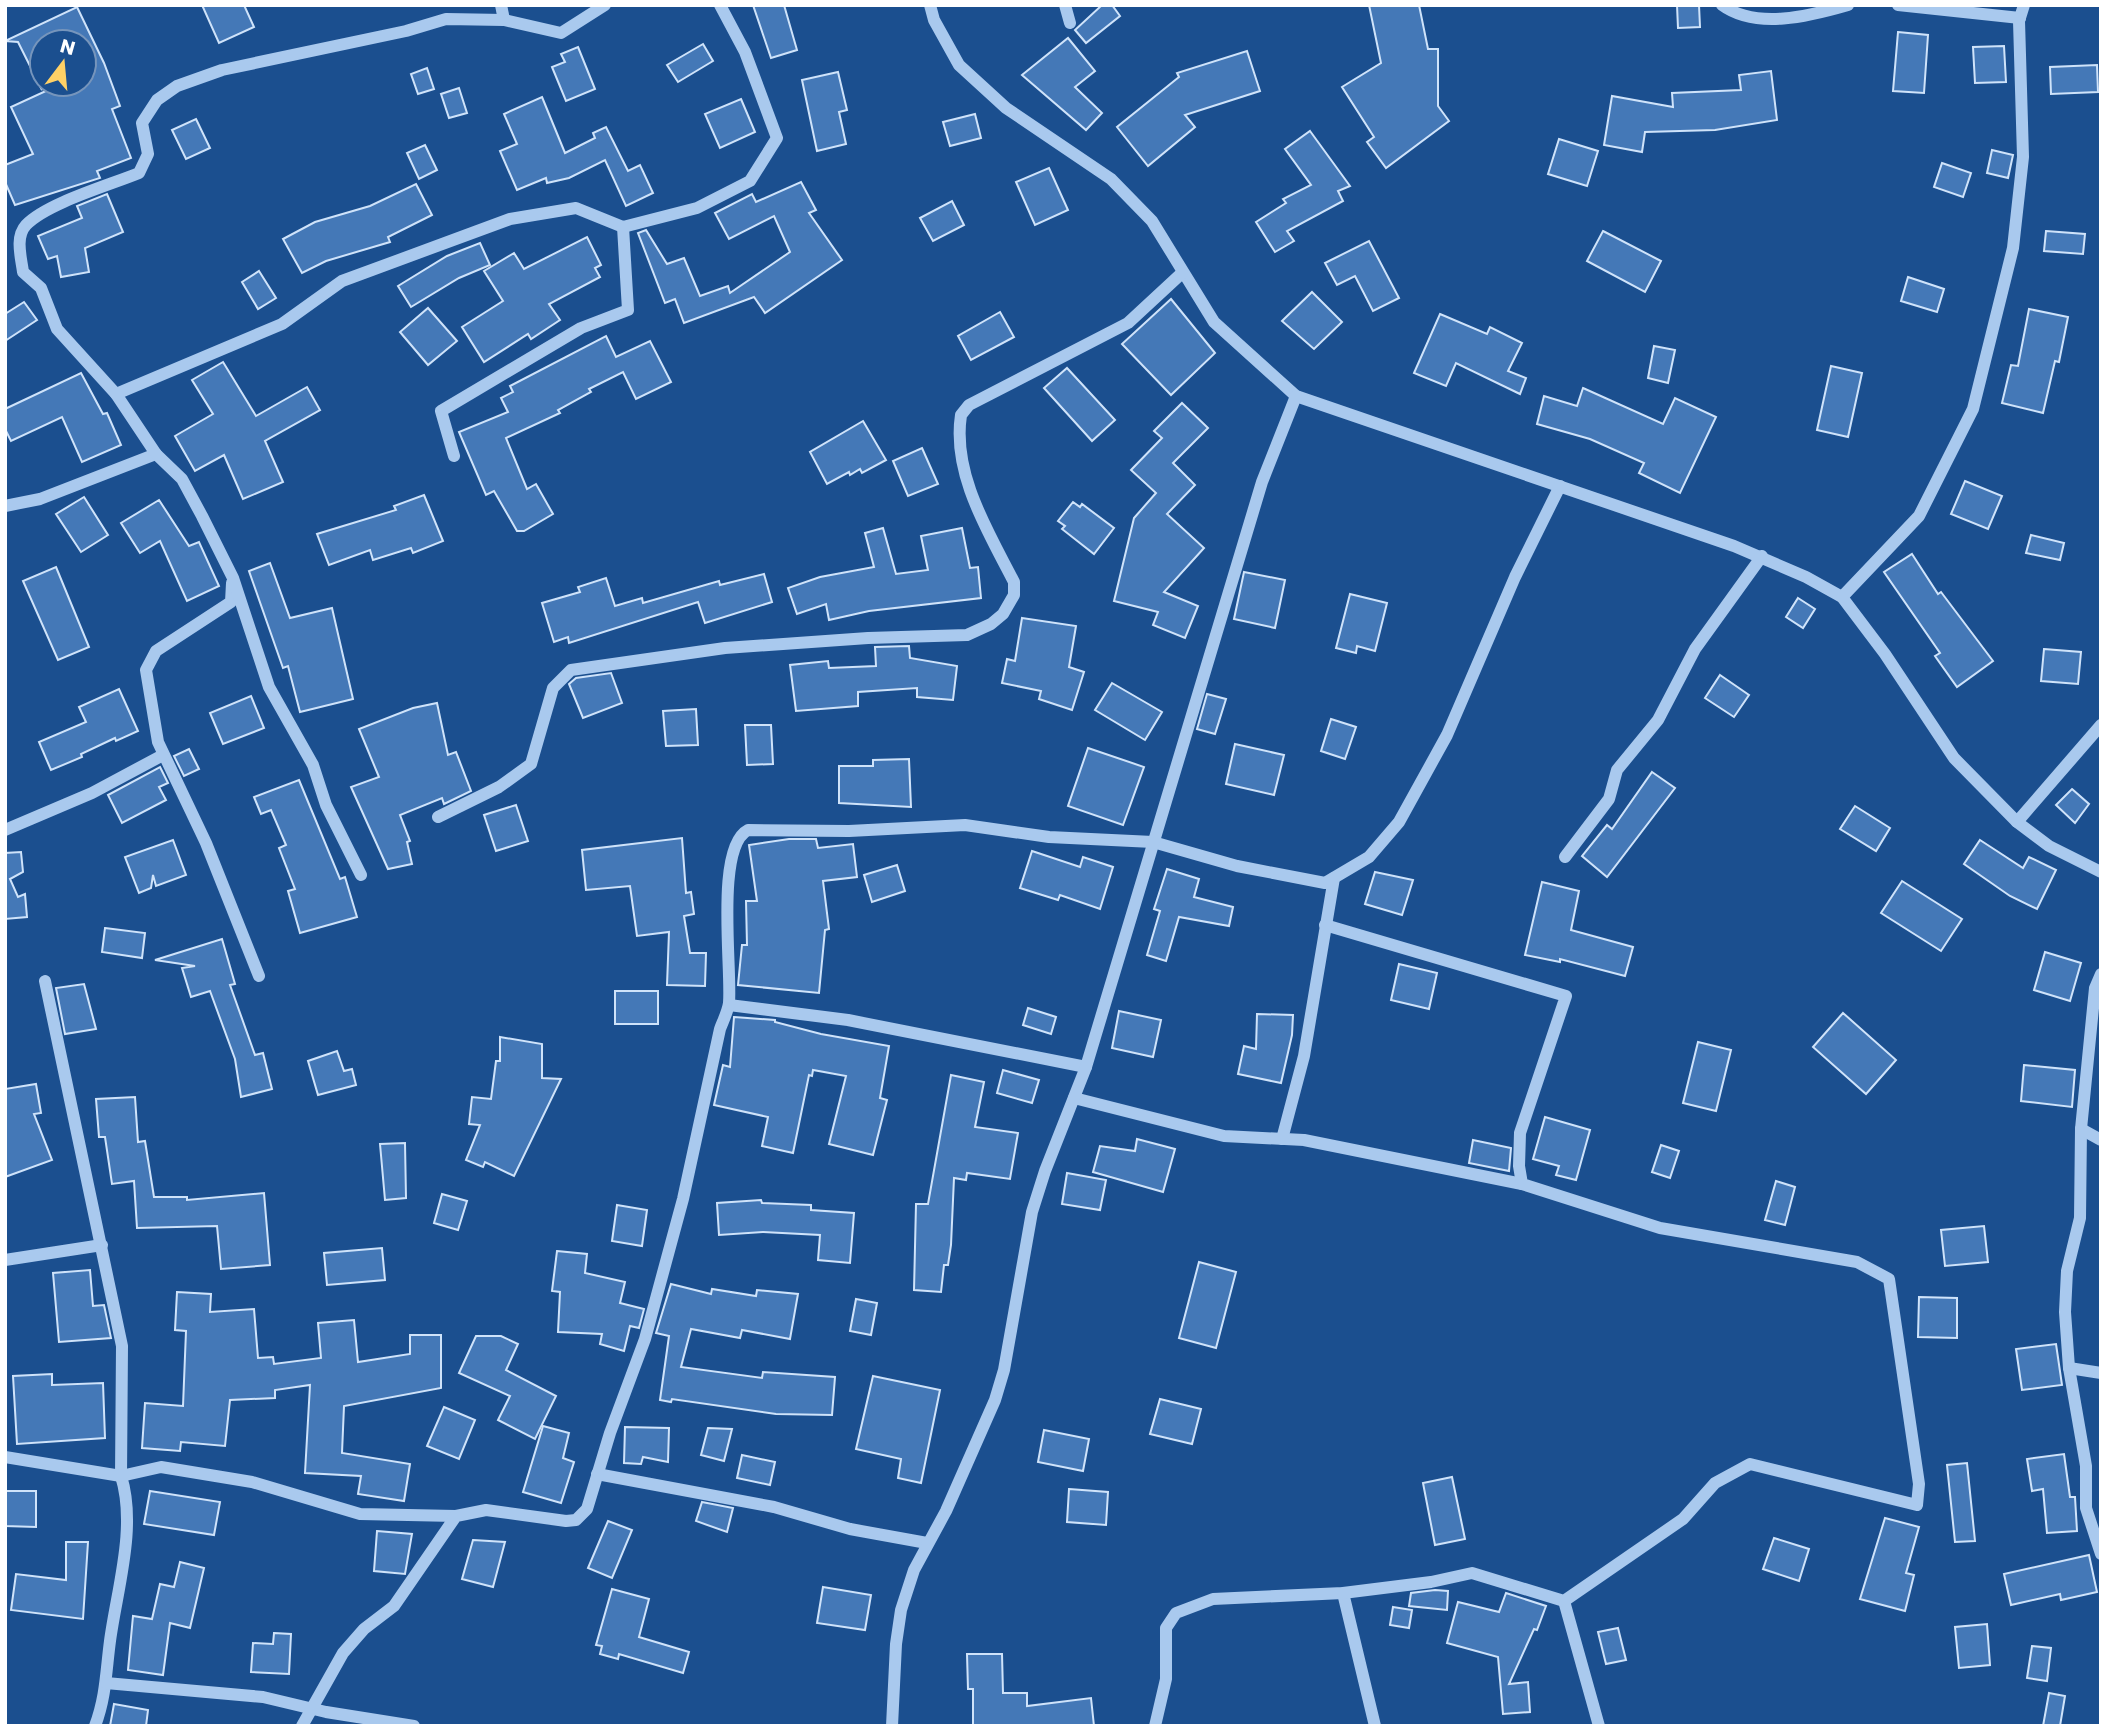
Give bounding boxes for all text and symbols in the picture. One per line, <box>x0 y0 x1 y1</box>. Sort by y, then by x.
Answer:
north arrow <box>28 28 98 98</box>
text: N <box>57 32 78 62</box>

